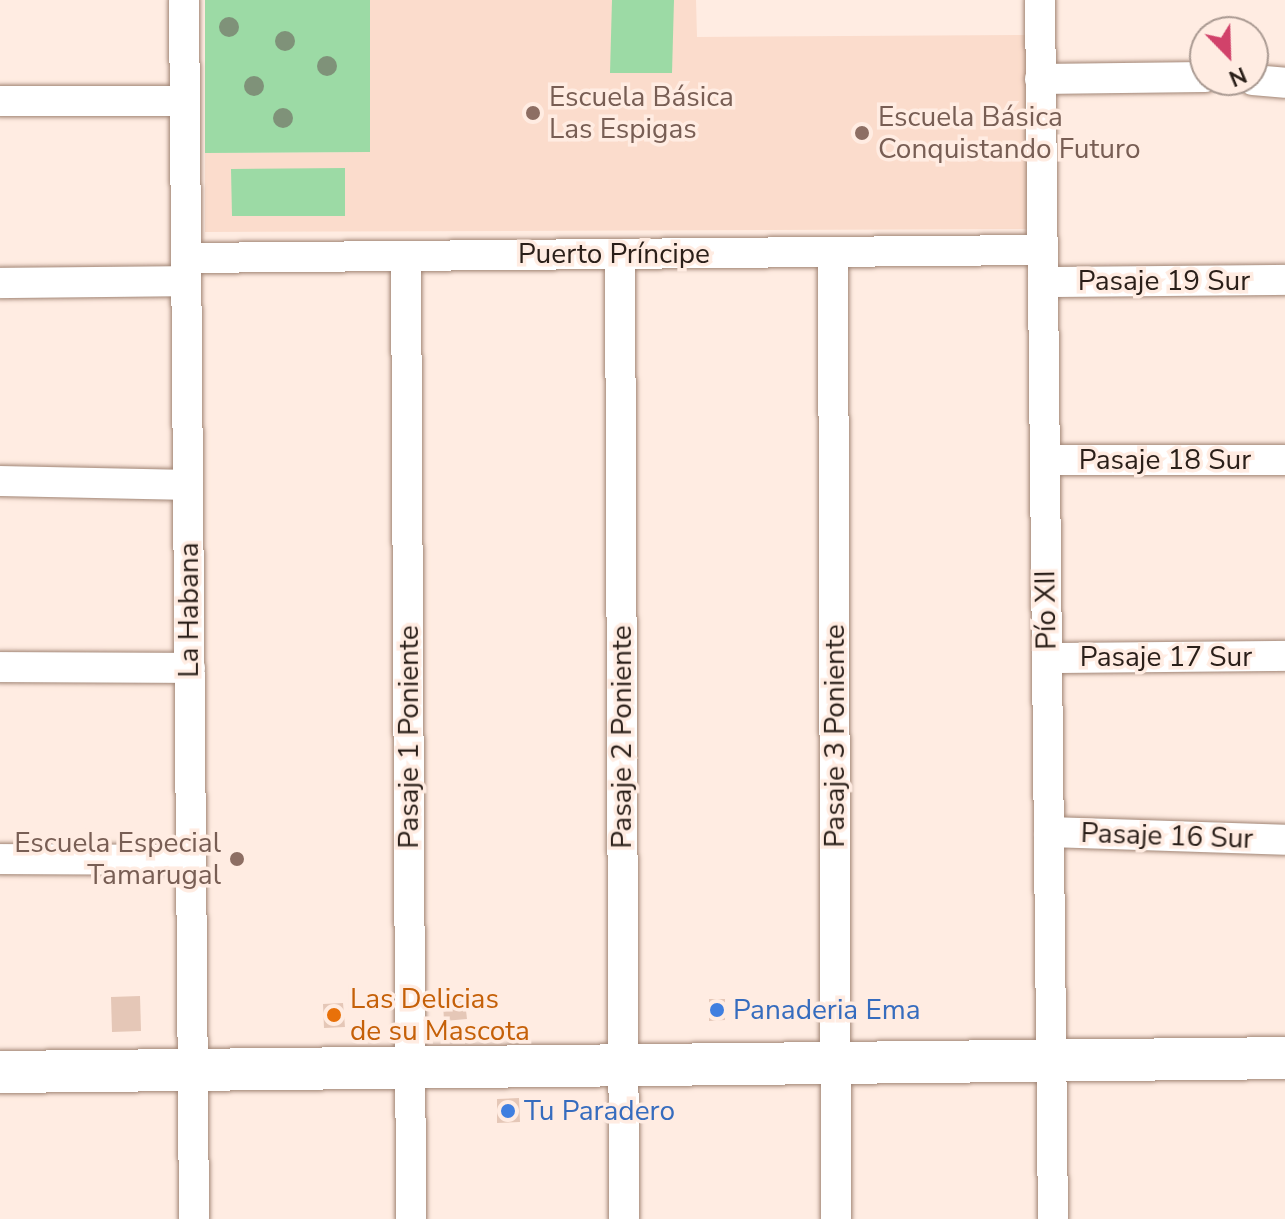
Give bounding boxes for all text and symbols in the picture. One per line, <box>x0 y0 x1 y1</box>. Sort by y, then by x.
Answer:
north arrow <box>1189 16 1269 96</box>
text: N <box>1224 59 1251 93</box>
place label: Escuela Básica Las Espigas <box>549 80 734 146</box>
place label: Escuela Básica Conquistando Futuro <box>878 100 1140 166</box>
marker: Escuela Básica Las Espigas <box>524 104 542 122</box>
marker: Escuela Básica Conquistando Futuro <box>853 124 871 142</box>
street label: Puerto Príncipe <box>518 237 710 271</box>
street label: Pasaje 19 Sur <box>1078 264 1250 298</box>
street label: Pasaje 18 Sur <box>1079 443 1251 477</box>
street label: La Habana <box>172 542 206 678</box>
street label: Pío XII <box>1029 570 1063 650</box>
street label: Pasaje 3 Poniente <box>818 624 852 848</box>
street label: Pasaje 1 Poniente <box>392 625 426 849</box>
street label: Pasaje 2 Poniente <box>605 625 639 849</box>
street label: Pasaje 17 Sur <box>1080 640 1252 674</box>
street label: Pasaje 16 Sur <box>1080 816 1254 856</box>
place label: Escuela Especial Tamarugal <box>14 826 221 892</box>
marker: Escuela Especial Tamarugal <box>228 850 246 868</box>
place label: Las Delicias de su Mascota <box>350 982 530 1048</box>
place label: Panaderia Ema <box>733 993 921 1027</box>
marker: Panaderia Ema <box>708 1001 726 1019</box>
marker: Las Delicias de su Mascota <box>325 1006 343 1024</box>
place label: Tu Paradero <box>524 1094 675 1128</box>
marker: Tu Paradero <box>499 1102 517 1120</box>

